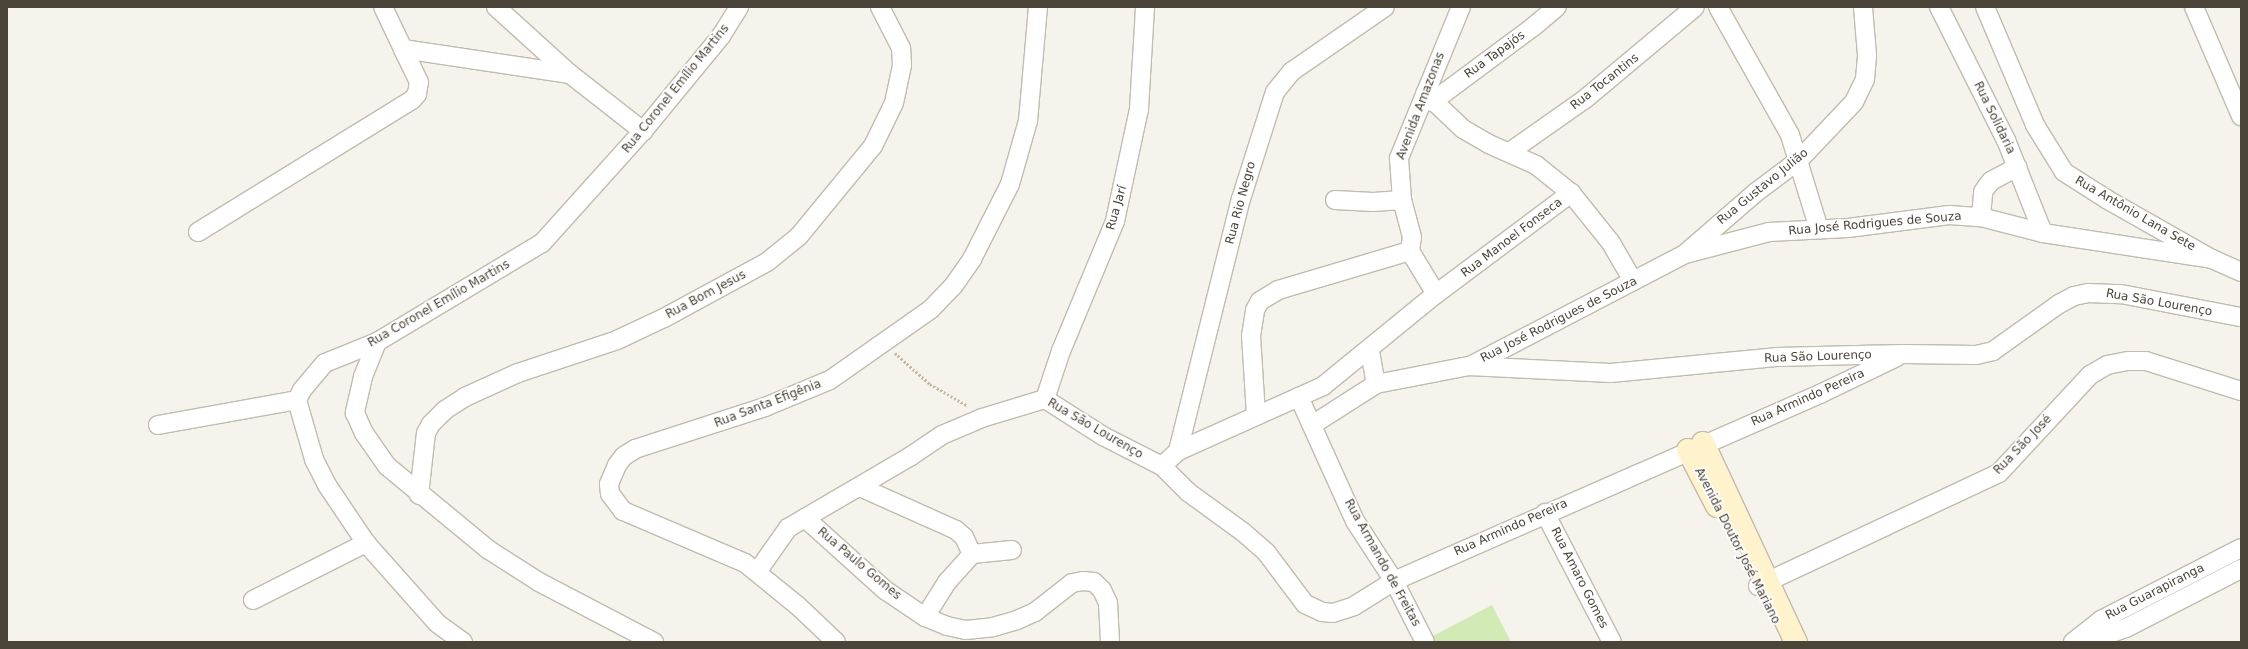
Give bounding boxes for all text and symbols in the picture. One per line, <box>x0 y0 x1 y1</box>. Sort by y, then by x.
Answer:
street label: Rua Coronel Emílio Martins <box>620 22 732 156</box>
street label: Rua Tapajós <box>1462 28 1528 82</box>
street label: Avenida Amazonas <box>1394 50 1448 162</box>
street label: Rua Tocantins <box>1568 51 1642 113</box>
street label: Rua Solidaria <box>1970 79 2018 157</box>
street label: Rua Gustavo Julião <box>1715 146 1811 228</box>
street label: Rua Rio Negro <box>1223 160 1259 246</box>
street label: Rua Antônio Lana Sete <box>2072 174 2198 254</box>
street label: Rua Jarí <box>1104 184 1130 232</box>
street label: Rua Manoel Fonseca <box>1459 195 1565 281</box>
street label: Rua José Rodrigues de Souza <box>1788 209 1962 239</box>
street label: Rua Coronel Emílio Martins <box>366 257 512 351</box>
street label: Rua Bom Jesus <box>663 268 749 322</box>
street label: Rua José Rodrigues de Souza <box>1478 274 1640 366</box>
street label: Rua São Lourenço <box>2105 287 2213 319</box>
street label: Rua São Lourenço <box>1764 348 1872 366</box>
street label: Rua Armindo Pereira <box>1749 366 1867 430</box>
street label: Rua Santa Efigênia <box>712 377 824 431</box>
street label: Rua São Lourenço <box>1045 396 1145 462</box>
street label: Rua São José <box>1991 412 2055 478</box>
street label: Avenida Doutor José Mariano <box>1691 466 1783 626</box>
street label: Rua Armindo Pereira <box>1452 496 1570 560</box>
street label: Rua Armando de Freitas <box>1341 497 1423 629</box>
street label: Rua Paulo Gomes <box>814 525 904 603</box>
street label: Rua Amaro Gomes <box>1547 525 1611 631</box>
street label: Rua Guarapiranga <box>2103 561 2207 623</box>

